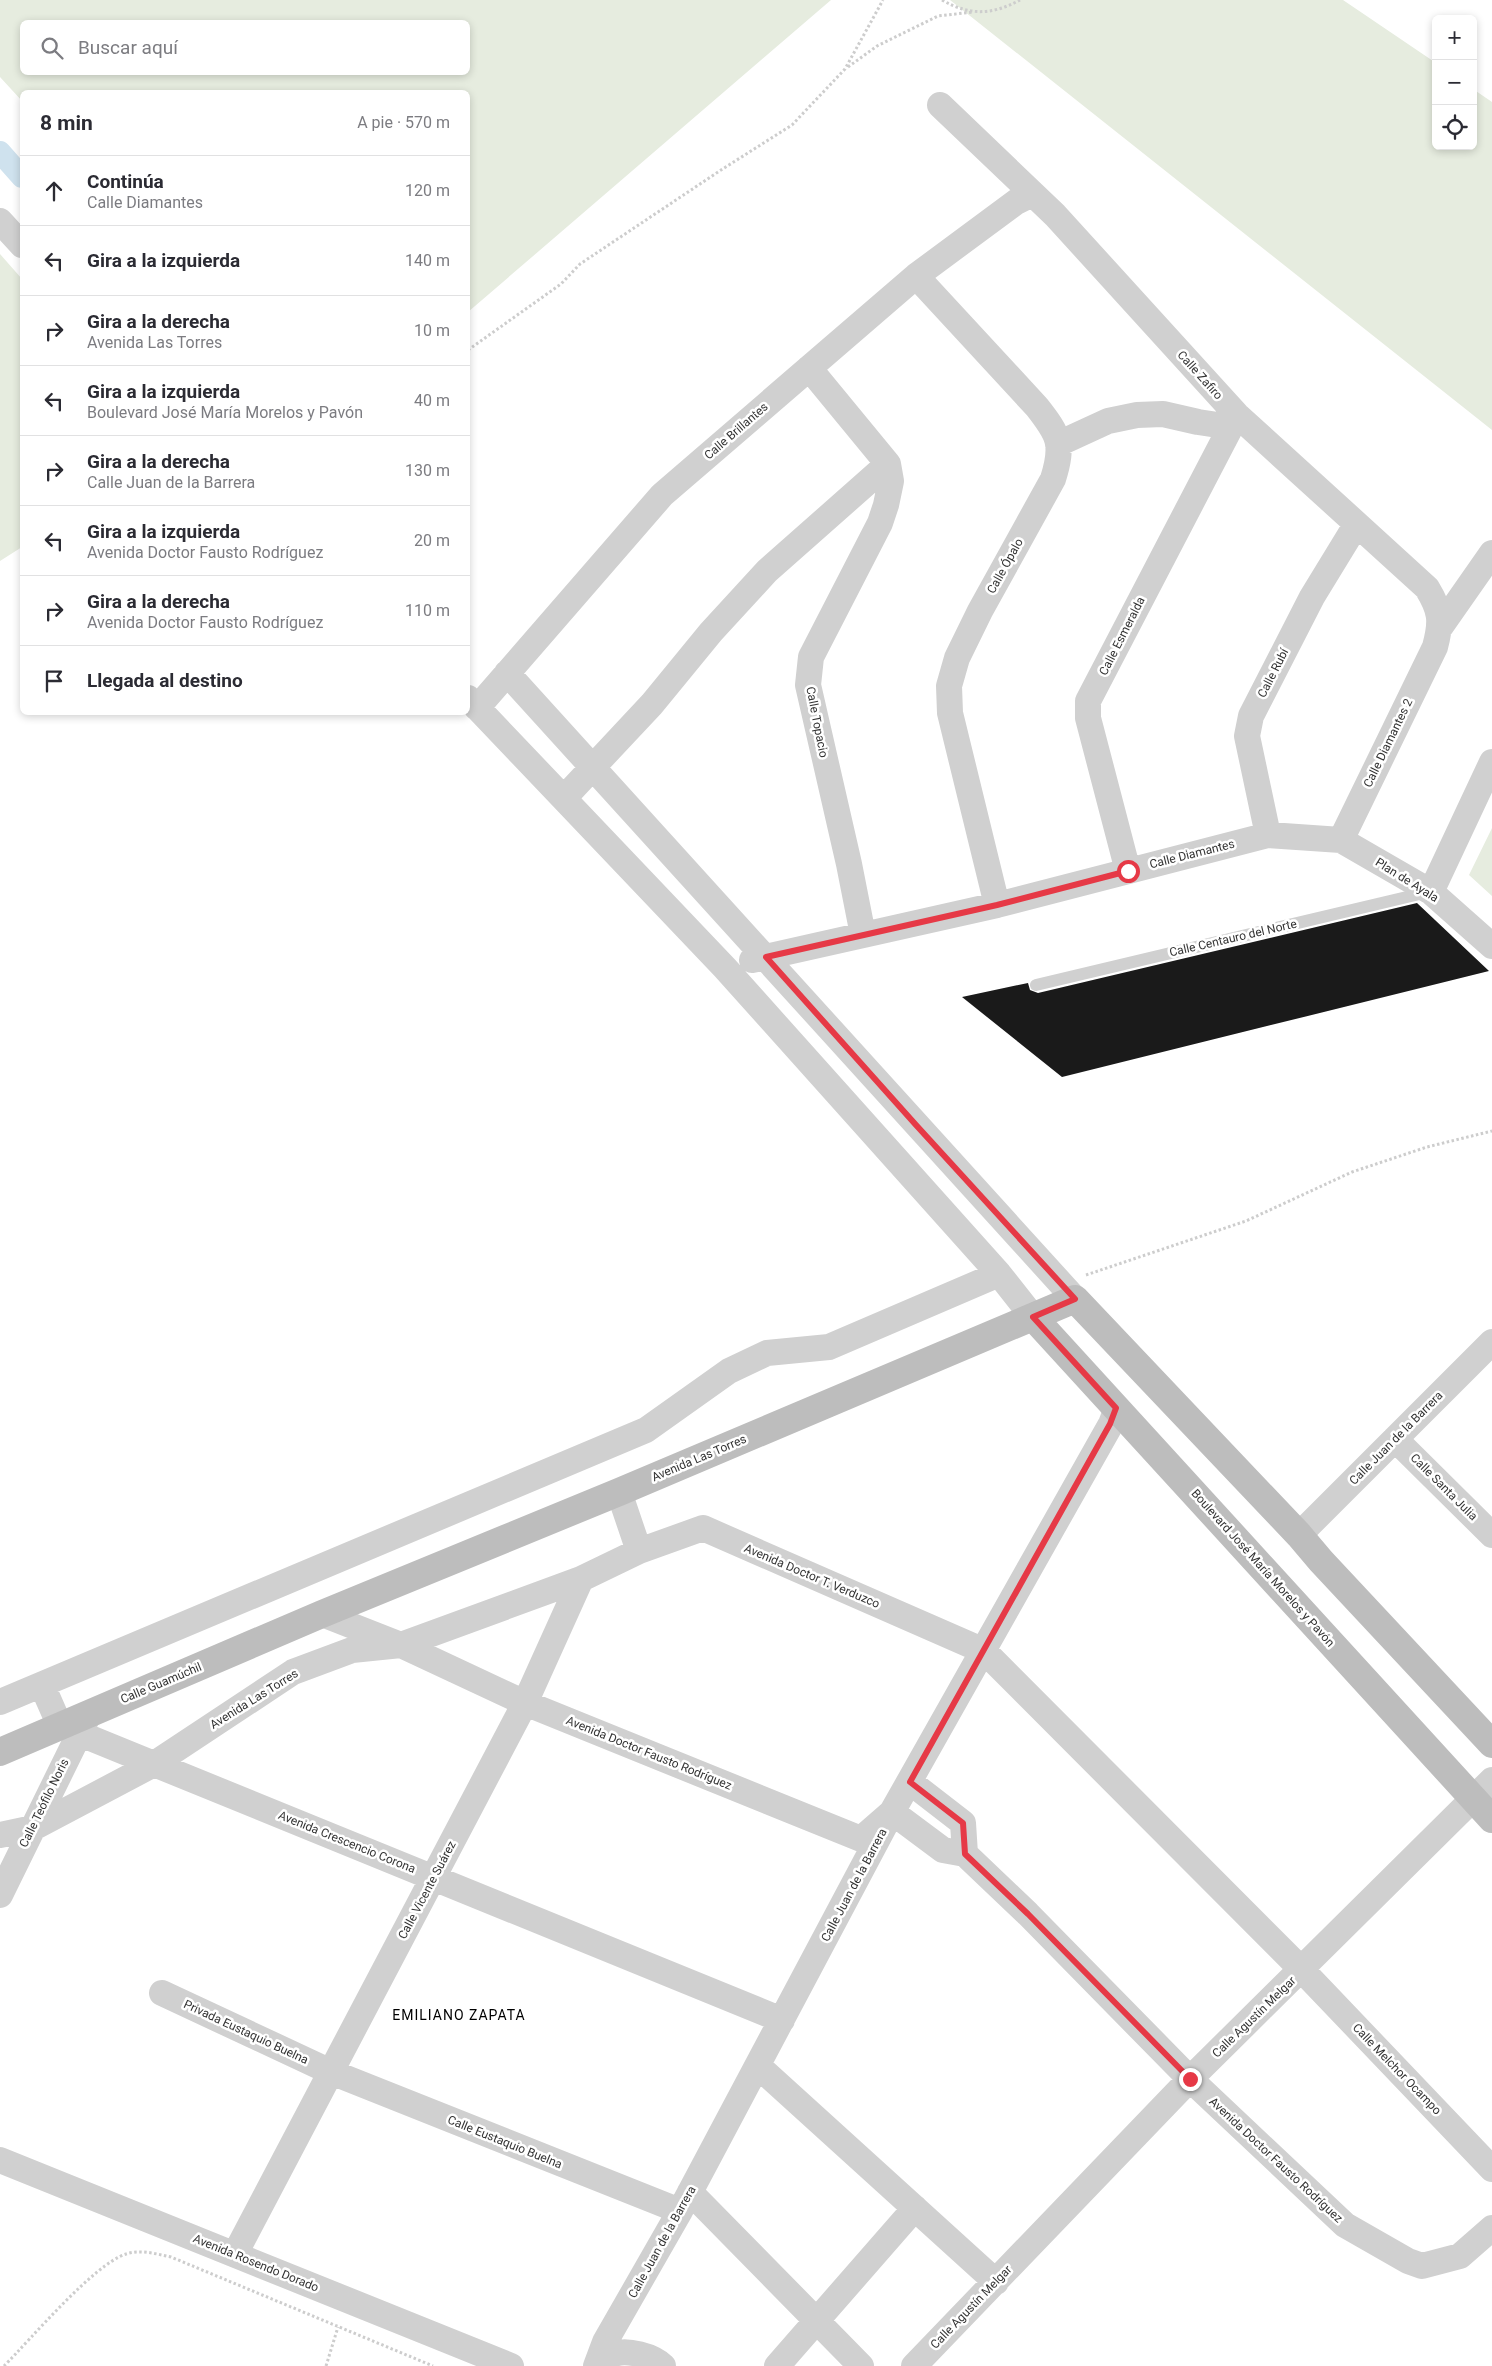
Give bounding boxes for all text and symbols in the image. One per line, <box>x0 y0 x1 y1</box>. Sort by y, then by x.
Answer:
map controls <box>1432 15 1477 150</box>
button: + <box>1432 15 1477 60</box>
search box <box>20 20 470 75</box>
icon: search <box>38 34 66 62</box>
text: Buscar aquí <box>78 36 178 59</box>
button: − <box>1432 60 1477 105</box>
button: locate <box>1432 105 1477 150</box>
text: 8 min <box>40 111 93 135</box>
text: A pie · 570 m <box>357 113 450 132</box>
text: Continúa <box>87 170 164 193</box>
icon: ahead <box>40 177 68 205</box>
text: 120 m <box>405 181 450 200</box>
text: Calle Diamantes <box>87 193 203 212</box>
icon: left <box>40 247 68 275</box>
text: Gira a la izquierda <box>87 249 240 272</box>
text: 140 m <box>405 251 450 270</box>
text: Gira a la derecha <box>87 310 230 333</box>
icon: right <box>40 317 68 345</box>
text: 10 m <box>414 321 450 340</box>
text: Avenida Las Torres <box>87 333 222 352</box>
street label: Calle Zafiro <box>1174 348 1226 402</box>
text: Gira a la izquierda <box>87 380 240 403</box>
icon: left <box>40 387 68 415</box>
text: 40 m <box>414 391 450 410</box>
street label: Calle Brillantes <box>701 400 771 462</box>
text: Boulevard José María Morelos y Pavón <box>87 403 363 422</box>
text: Gira a la derecha <box>87 450 230 473</box>
icon: right <box>40 457 68 485</box>
text: 130 m <box>405 461 450 480</box>
text: Calle Juan de la Barrera <box>87 473 255 492</box>
text: Gira a la izquierda <box>87 520 240 543</box>
icon: left <box>40 527 68 555</box>
text: 20 m <box>414 531 450 550</box>
street label: Calle Ópalo <box>983 535 1026 596</box>
text: Avenida Doctor Fausto Rodríguez <box>87 543 323 562</box>
text: Gira a la derecha <box>87 590 230 613</box>
street label: Calle Esmeralda <box>1096 595 1148 677</box>
icon: right <box>40 597 68 625</box>
text: 110 m <box>405 601 450 620</box>
text: Avenida Doctor Fausto Rodríguez <box>87 613 323 632</box>
street label: Calle Rubí <box>1255 645 1292 700</box>
icon: arrive <box>40 667 68 695</box>
text: Llegada al destino <box>87 669 243 692</box>
street label: Calle Topacio <box>803 685 831 759</box>
street label: Calle Diamantes 2 <box>1361 696 1416 790</box>
street label: Calle Diamantes <box>1148 837 1236 871</box>
street label: Plan de Ayala <box>1373 855 1441 905</box>
route start <box>1117 860 1140 883</box>
street label: Calle Centauro del Norte <box>1168 917 1298 959</box>
street label: Calle Juan de la Barrera <box>1346 1388 1446 1488</box>
street label: Avenida Las Torres <box>650 1432 748 1484</box>
street label: Calle Santa Julia <box>1408 1451 1480 1523</box>
street label: Boulevard José María Morelos y Pavón <box>1189 1486 1337 1650</box>
street label: Avenida Doctor T. Verduzco <box>742 1541 882 1611</box>
street label: Calle Guamúchil <box>118 1660 204 1706</box>
street label: Avenida Las Torres <box>207 1666 301 1732</box>
street label: Avenida Doctor Fausto Rodríguez <box>564 1713 734 1793</box>
street label: Calle Teófilo Noris <box>16 1756 72 1850</box>
street label: Avenida Crescencio Corona <box>276 1808 418 1876</box>
street label: Calle Juan de la Barrera <box>818 1826 890 1944</box>
street label: Calle Vicente Suárez <box>395 1838 459 1941</box>
street label: Calle Agustín Melgar <box>1209 1974 1299 2060</box>
street label: Privada Eustaquio Buelna <box>182 1997 310 2067</box>
district label: EMILIANO ZAPATA <box>392 2007 526 2023</box>
street label: Calle Melchor Ocampo <box>1350 2021 1444 2118</box>
route end <box>1179 2068 1202 2091</box>
street label: Avenida Doctor Fausto Rodríguez <box>1206 2094 1346 2226</box>
street label: Calle Eustaquio Buelna <box>446 2113 564 2171</box>
street label: Calle Juan de la Barrera <box>625 2183 699 2301</box>
street label: Avenida Rosendo Dorado <box>191 2231 321 2295</box>
street label: Calle Agustín Melgar <box>928 2262 1014 2352</box>

